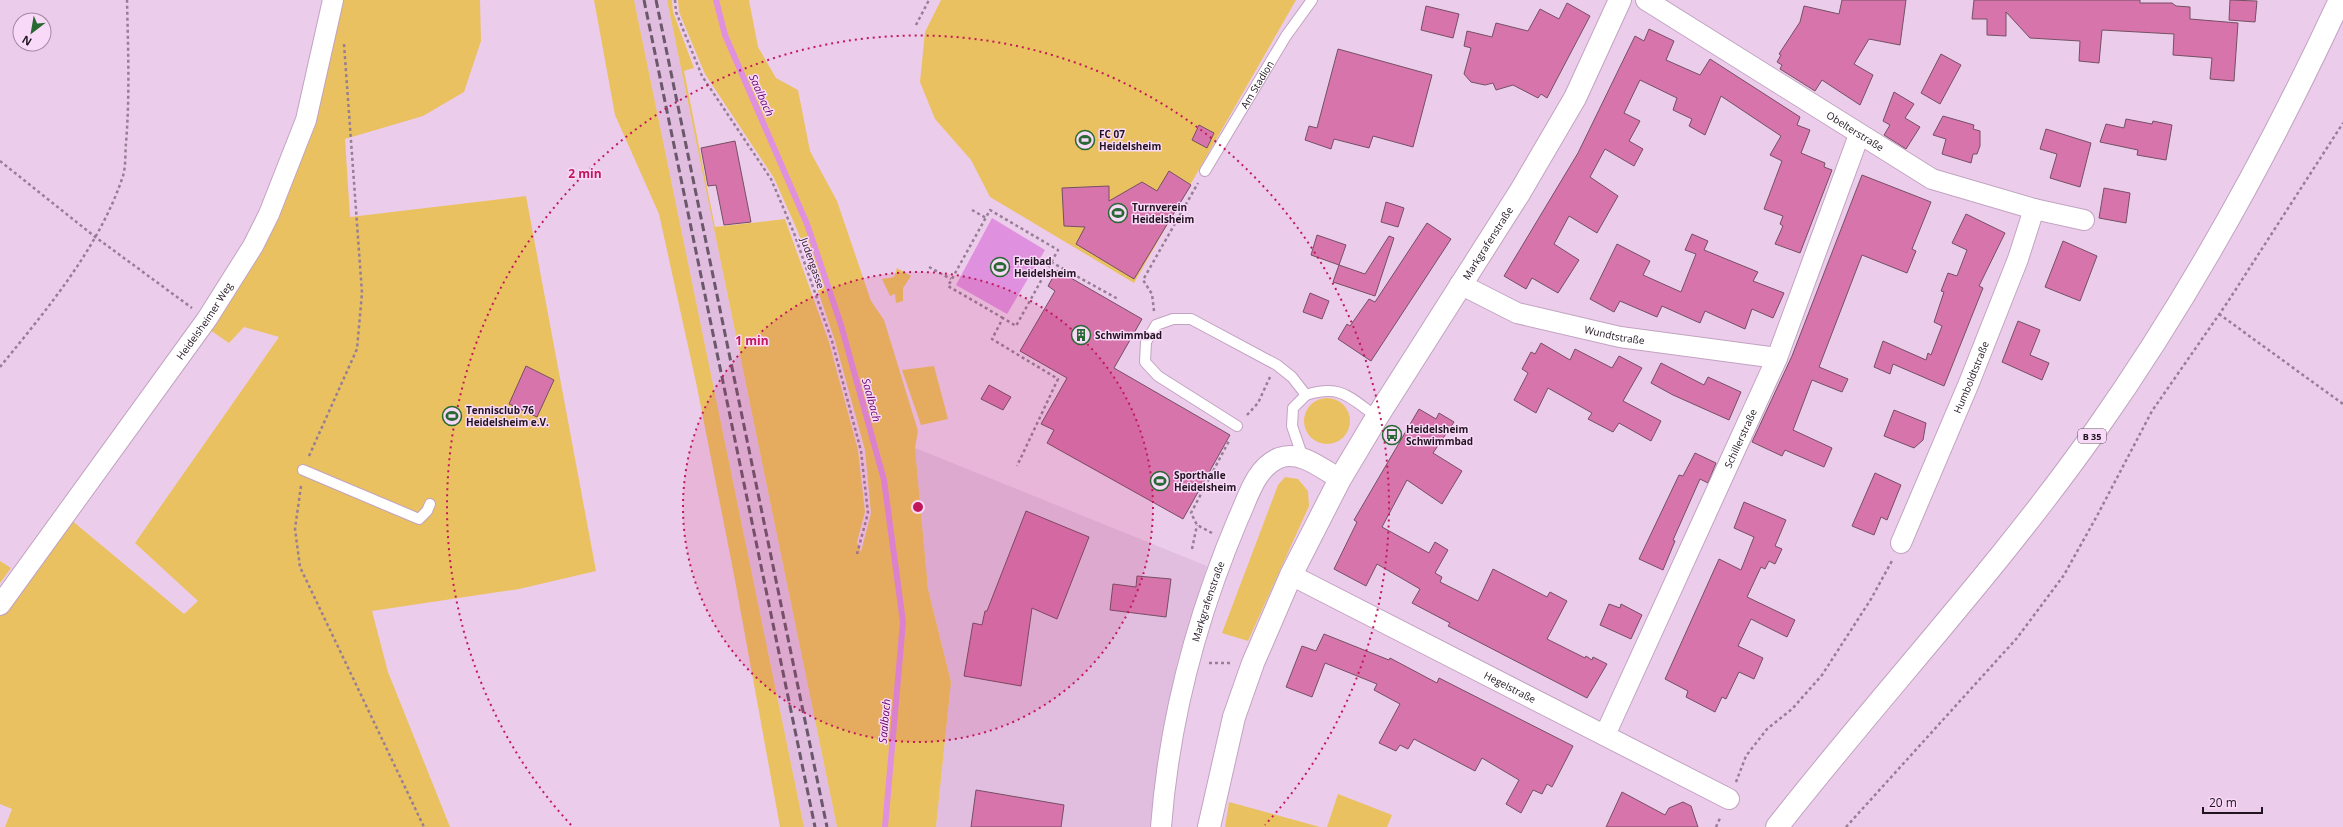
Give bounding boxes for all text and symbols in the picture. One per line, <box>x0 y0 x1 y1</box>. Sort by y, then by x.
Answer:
north arrow <box>12 12 52 52</box>
text: N <box>19 32 34 50</box>
street label: Am Stadion <box>1237 58 1277 111</box>
water label: Saalbach <box>746 72 778 118</box>
street label: Obelterstraße <box>1824 108 1887 154</box>
place label: FC 07 Heidelsheim <box>1099 127 1161 153</box>
sports icon: FC 07 Heidelsheim <box>1074 129 1096 151</box>
text: 2 min <box>568 165 602 182</box>
place label: Turnverein Heidelsheim <box>1132 200 1194 226</box>
sports icon: Turnverein Heidelsheim <box>1107 202 1129 224</box>
street label: Markgrafenstraße <box>1459 204 1516 282</box>
street label: Judengasse <box>797 235 828 291</box>
place label: Freibad Heidelsheim <box>1014 254 1076 280</box>
sports icon: Freibad Heidelsheim <box>989 256 1011 278</box>
street label: Heidelsheimer Weg <box>173 279 236 362</box>
street label: Wundtstraße <box>1583 322 1646 347</box>
building icon: Schwimmbad <box>1070 324 1092 346</box>
place label: Schwimmbad <box>1095 328 1162 342</box>
text: 1 min <box>735 332 769 349</box>
street label: Humboldtstraße <box>1950 339 1992 416</box>
water label: Saalbach <box>859 376 885 424</box>
place label: Tennisclub 76 Heidelsheim e.V. <box>466 403 549 429</box>
sports icon: Tennisclub 76 Heidelsheim e.V. <box>441 405 463 427</box>
street label: Schillerstraße <box>1721 406 1760 470</box>
place label: Heidelsheim Schwimmbad <box>1406 422 1473 448</box>
bus stop icon: Heidelsheim Schwimmbad <box>1381 424 1403 446</box>
road number: B 35 <box>2078 429 2106 443</box>
place label: Sporthalle Heidelsheim <box>1174 468 1236 494</box>
sports icon: Sporthalle Heidelsheim <box>1149 470 1171 492</box>
centre of rings <box>911 500 925 514</box>
street label: Markgrafenstraße <box>1188 559 1228 643</box>
street label: Hegelstraße <box>1482 668 1539 706</box>
water label: Saalbach <box>875 698 893 744</box>
scale bar <box>2203 789 2262 815</box>
text: 20 m <box>2209 794 2237 811</box>

